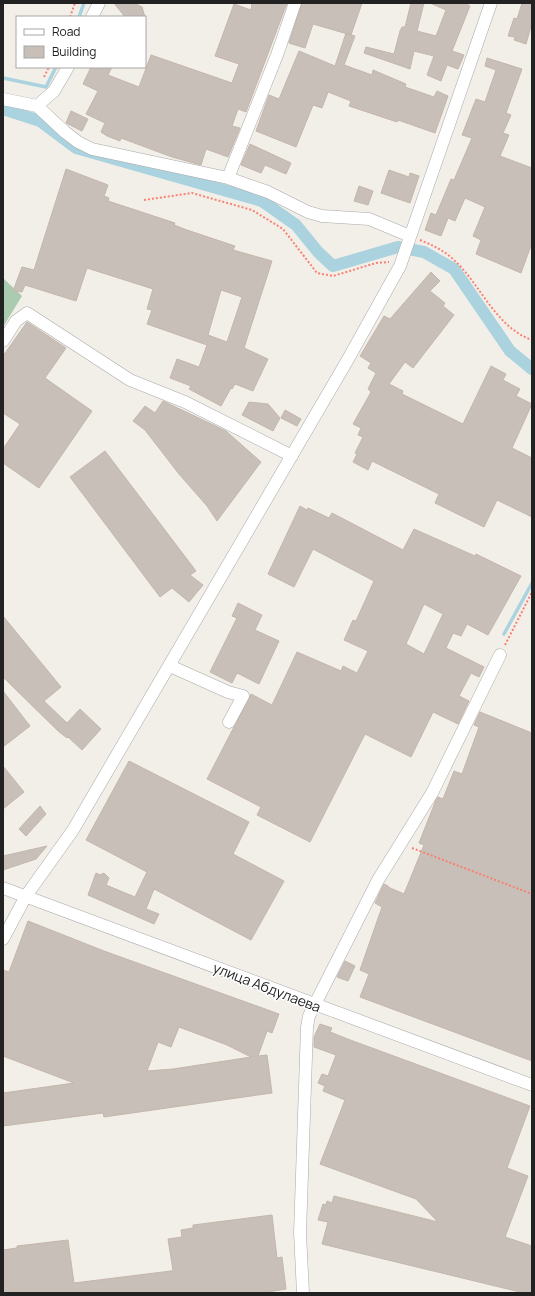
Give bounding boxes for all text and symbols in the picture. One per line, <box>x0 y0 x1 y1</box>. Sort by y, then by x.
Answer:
legend <box>16 16 146 68</box>
text: Road <box>52 23 80 40</box>
text: Building <box>52 43 96 60</box>
street label: улица Абдулаева <box>210 958 324 1016</box>

